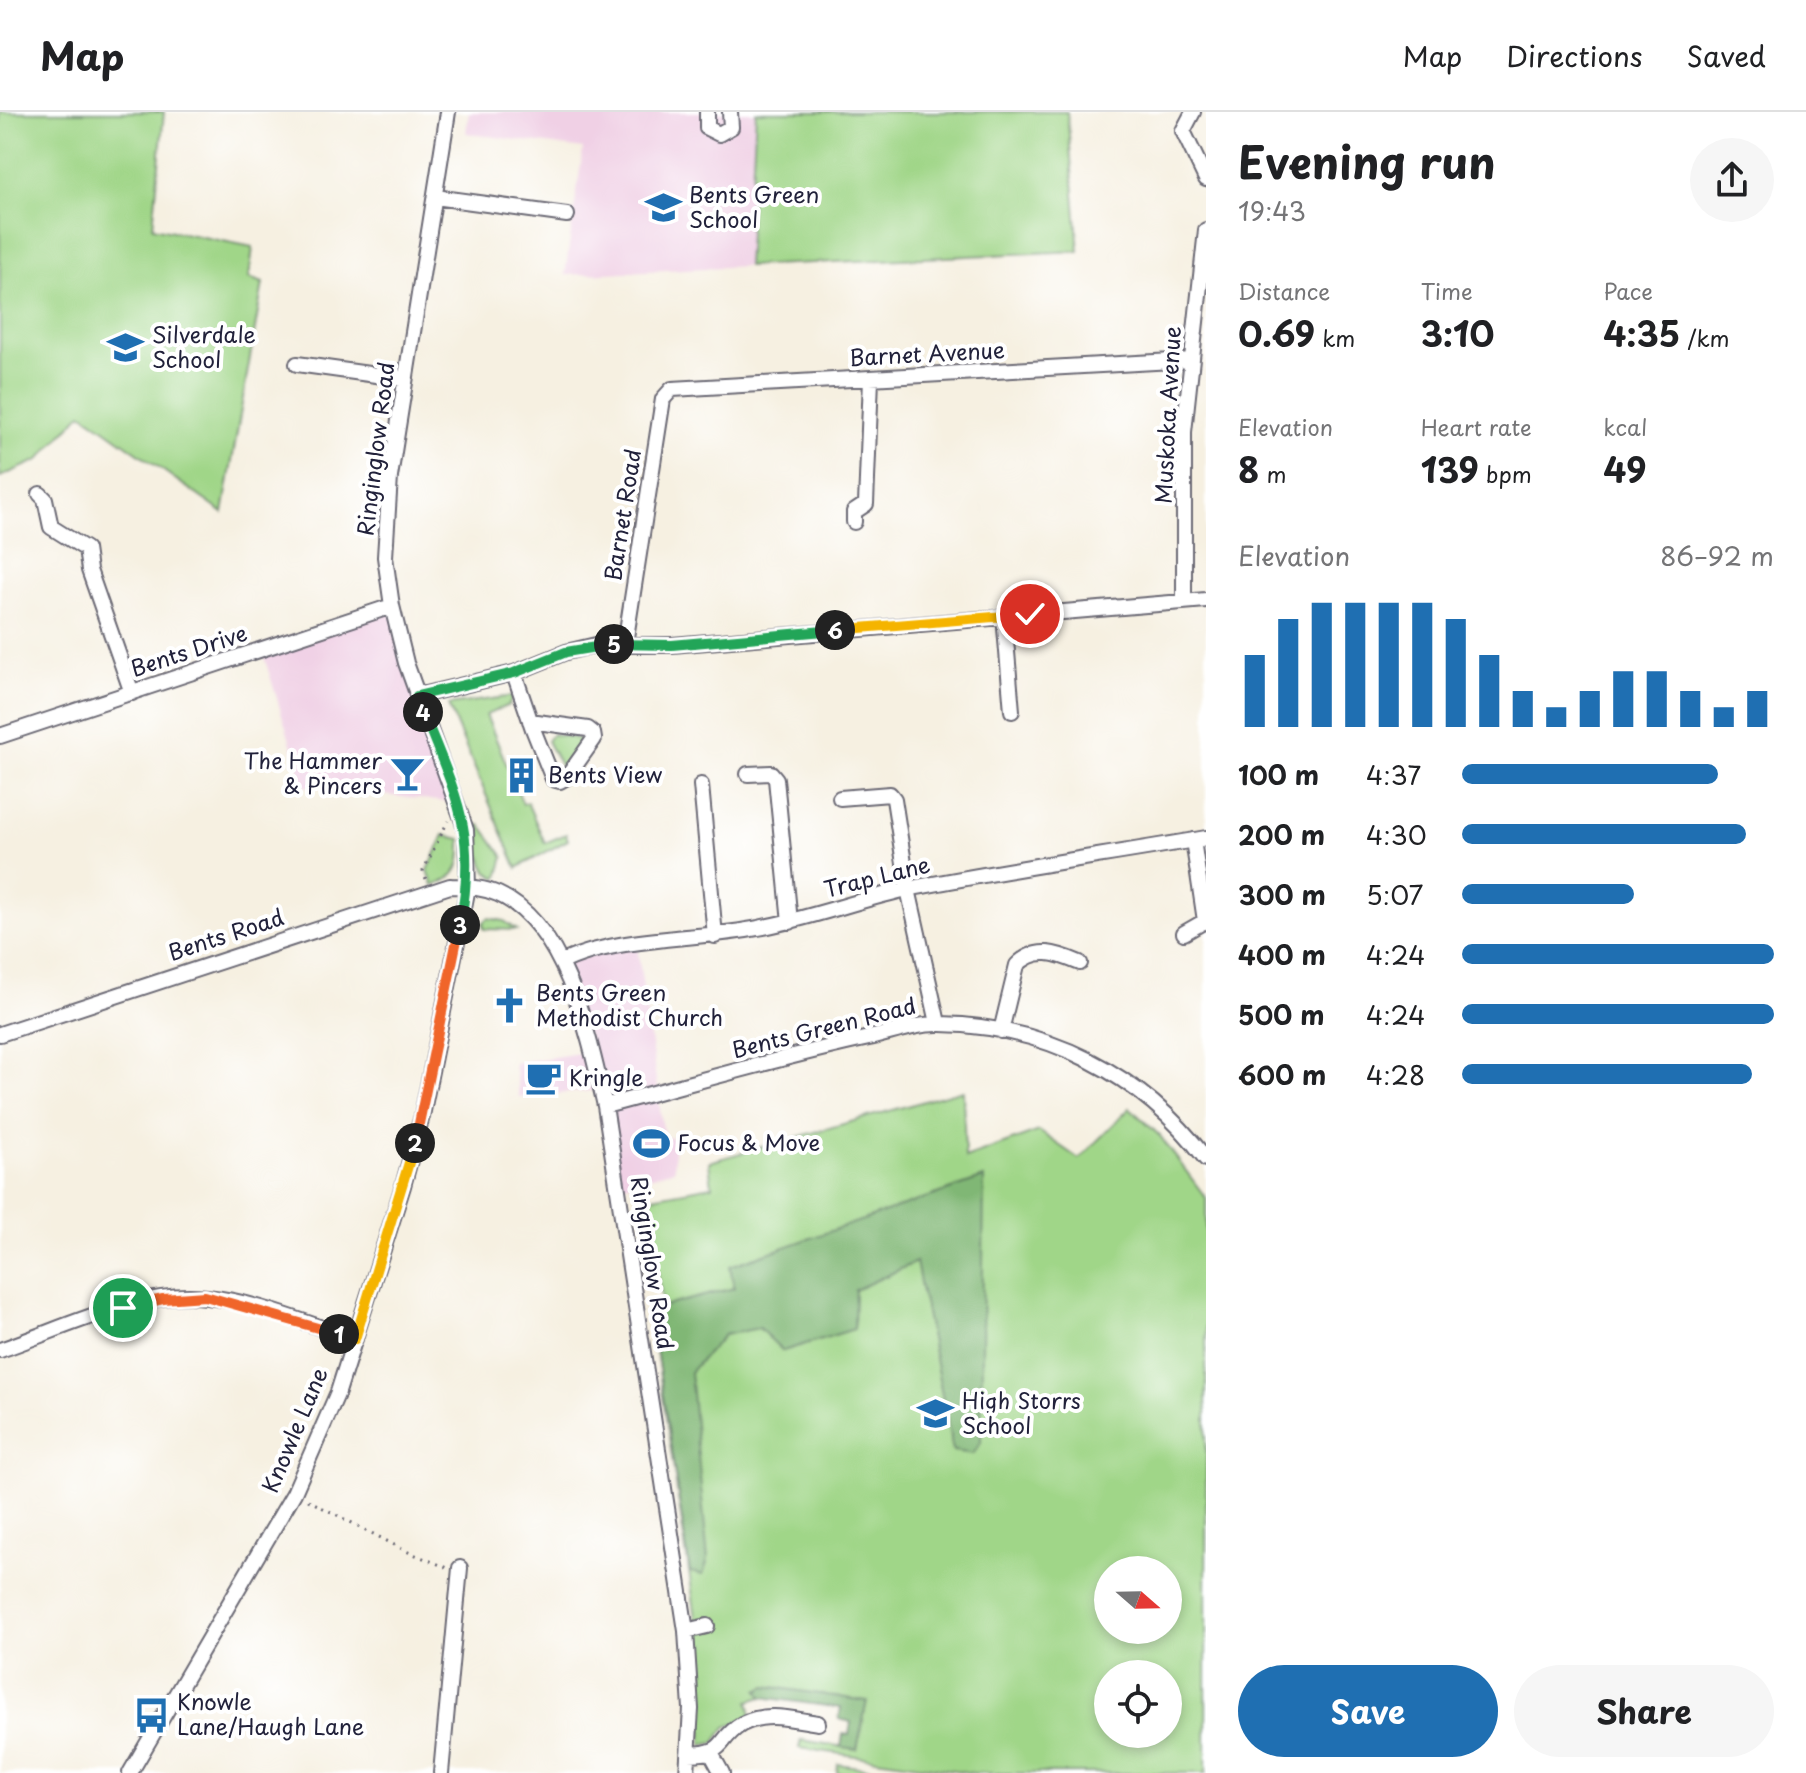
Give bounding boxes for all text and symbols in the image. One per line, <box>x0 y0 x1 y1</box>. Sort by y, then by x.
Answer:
text: Map <box>40 27 124 84</box>
text: Map <box>1403 34 1462 77</box>
text: Directions <box>1506 34 1643 77</box>
text: Saved <box>1687 34 1766 77</box>
text: Evening run <box>1238 128 1496 194</box>
button: share <box>1690 138 1774 222</box>
place label: Bents Green School <box>689 177 819 235</box>
school or university icon: Bents Green School <box>644 189 682 227</box>
text: 19:43 <box>1238 191 1306 230</box>
text: Distance <box>1238 274 1330 307</box>
text: Time <box>1421 274 1473 307</box>
text: Pace <box>1603 274 1653 307</box>
text: 0.69 <box>1238 307 1315 359</box>
text: 3:10 <box>1421 307 1494 359</box>
text: 4:35 <box>1603 307 1680 359</box>
place label: Silverdale School <box>152 317 256 375</box>
text: km <box>1315 321 1355 354</box>
text: /km <box>1680 321 1730 354</box>
street label: Muskoka Avenue <box>1145 325 1188 505</box>
school or university icon: Silverdale School <box>107 329 145 367</box>
street label: Barnet Avenue <box>848 332 1005 373</box>
street label: Ringinglow Road <box>347 360 402 538</box>
text: Elevation <box>1238 410 1333 443</box>
text: Heart rate <box>1421 410 1532 443</box>
text: kcal <box>1603 410 1647 443</box>
text: 8 <box>1238 443 1259 495</box>
text: 139 <box>1421 443 1479 495</box>
text: 49 <box>1603 443 1647 495</box>
street label: Barnet Road <box>595 446 648 583</box>
text: m <box>1259 457 1286 490</box>
text: bpm <box>1479 457 1532 490</box>
text: Elevation <box>1238 536 1350 575</box>
text: 86–92 m <box>1660 536 1774 575</box>
pin <box>996 580 1064 648</box>
icon: check <box>1008 592 1052 636</box>
pin: 6 <box>815 610 855 650</box>
text: 6 <box>827 613 843 646</box>
street label: Bents Drive <box>126 615 251 684</box>
pin: 5 <box>594 624 634 664</box>
text: 5 <box>607 627 621 660</box>
pin: 4 <box>403 692 443 732</box>
text: 4 <box>416 695 430 728</box>
place label: The Hammer & Pincers <box>244 743 382 801</box>
bar icon: The Hammer & Pincers <box>389 755 427 793</box>
text: 100 m <box>1238 755 1319 794</box>
text: 4:37 <box>1366 755 1421 794</box>
building icon: Bents View <box>503 756 541 794</box>
place label: Bents View <box>548 757 662 790</box>
text: 200 m <box>1238 815 1325 854</box>
text: 4:30 <box>1366 815 1427 854</box>
street label: Trap Lane <box>820 846 933 905</box>
text: 300 m <box>1238 875 1326 914</box>
text: 5:07 <box>1366 875 1423 914</box>
street label: Bents Road <box>163 899 288 968</box>
pin: 3 <box>440 905 480 945</box>
text: 3 <box>453 908 467 941</box>
text: 400 m <box>1238 935 1326 974</box>
text: 4:24 <box>1366 935 1426 974</box>
place label: Bents Green Methodist Church <box>536 975 723 1033</box>
church icon: Bents Green Methodist Church <box>491 987 529 1025</box>
street label: Bents Green Road <box>728 988 919 1065</box>
text: 500 m <box>1238 995 1324 1034</box>
text: 4:24 <box>1366 995 1426 1034</box>
text: 600 m <box>1238 1055 1326 1094</box>
text: 4:28 <box>1366 1055 1425 1094</box>
cafe icon: Kringle <box>524 1059 562 1097</box>
place label: Kringle <box>569 1060 644 1093</box>
pin: 2 <box>395 1123 435 1163</box>
sports icon: Focus & Move <box>632 1124 670 1162</box>
place label: Focus & Move <box>677 1125 820 1158</box>
text: 2 <box>407 1126 423 1159</box>
street label: Ringinglow Road <box>623 1174 683 1352</box>
pin <box>89 1274 157 1342</box>
icon: arrive <box>101 1286 145 1330</box>
pin: 1 <box>319 1314 359 1354</box>
text: 1 <box>334 1317 344 1350</box>
street label: Knowle Lane <box>252 1362 335 1497</box>
place label: High Storrs School <box>962 1383 1081 1441</box>
school or university icon: High Storrs School <box>917 1395 955 1433</box>
north arrow <box>1094 1556 1182 1644</box>
map controls <box>1094 1556 1182 1748</box>
button: locate <box>1094 1660 1182 1748</box>
button: Save <box>1238 1665 1498 1757</box>
button: Share <box>1514 1665 1774 1757</box>
place label: Knowle Lane/Haugh Lane <box>177 1684 364 1742</box>
bus stop icon: Knowle Lane/Haugh Lane <box>132 1696 170 1734</box>

